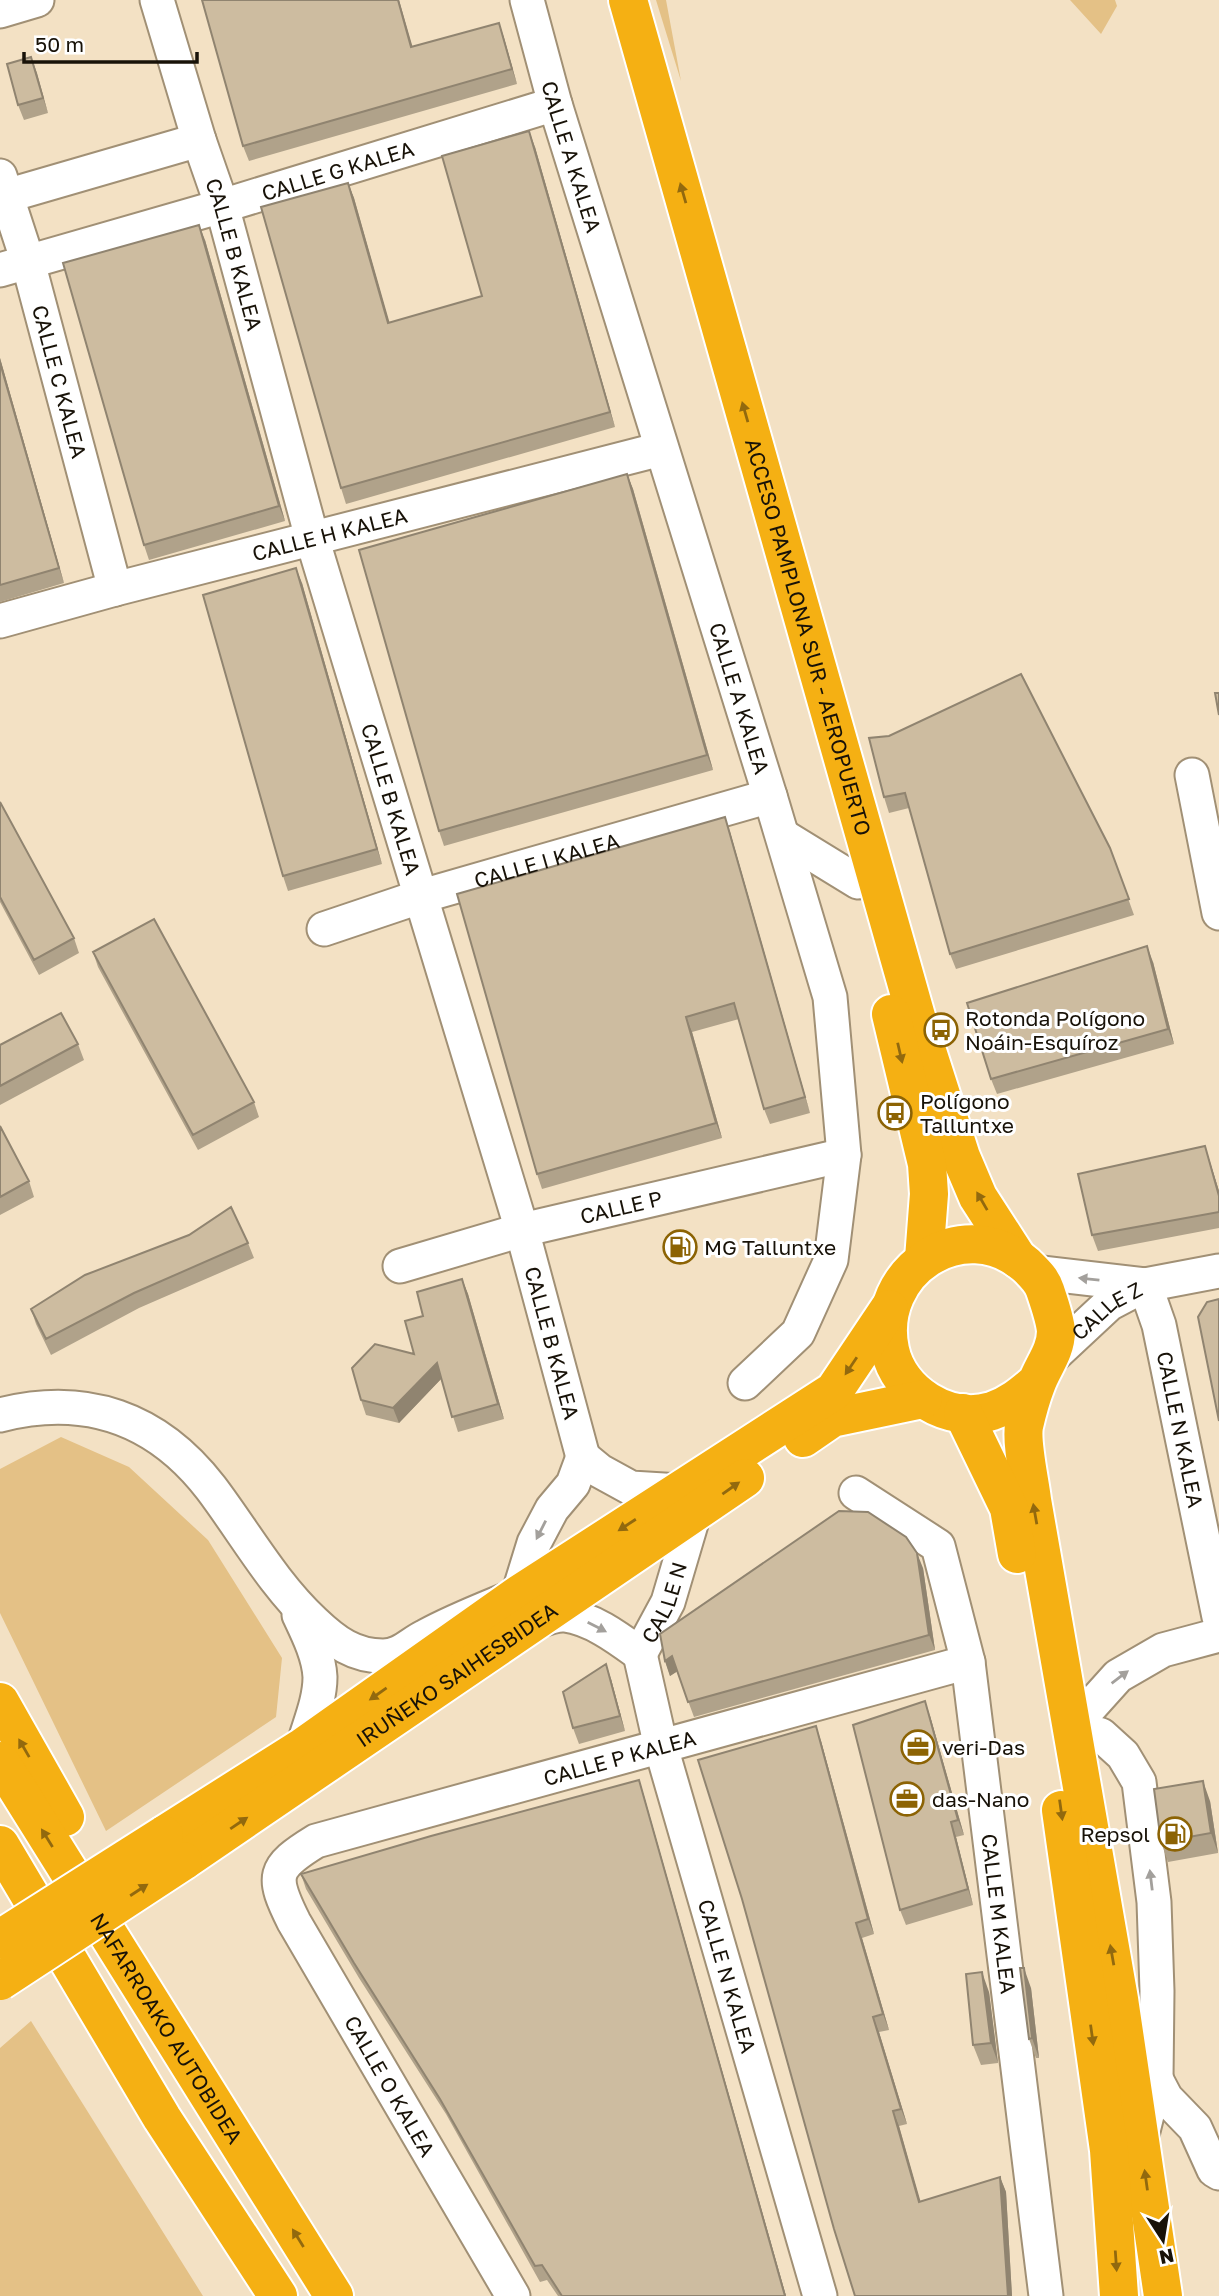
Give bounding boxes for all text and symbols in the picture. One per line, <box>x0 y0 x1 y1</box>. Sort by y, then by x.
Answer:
scale bar <box>24 21 198 65</box>
text: 50 m <box>35 31 84 57</box>
street label: CALLE A KALEA <box>536 78 607 236</box>
street label: CALLE G KALEA <box>258 135 417 206</box>
street label: CALLE B KALEA <box>200 175 268 333</box>
one-way arrow <box>677 182 688 204</box>
street label: CALLE C KALEA <box>27 302 93 461</box>
one-way arrow <box>739 401 750 423</box>
street label: ACCESO PAMPLONA SUR - AEROPUERTO <box>740 435 877 839</box>
street label: CALLE H KALEA <box>249 502 410 566</box>
street label: CALLE A KALEA <box>704 619 775 777</box>
street label: CALLE B KALEA <box>356 720 427 878</box>
street label: CALLE I KALEA <box>471 827 622 893</box>
place label: Rotonda Polígono Noáin-Esquíroz <box>965 1005 1145 1055</box>
bus stop icon: Rotonda Polígono Noáin-Esquíroz <box>922 1011 960 1049</box>
one-way arrow <box>895 1042 906 1064</box>
place label: Polígono Talluntxe <box>920 1088 1014 1138</box>
bus stop icon: Polígono Talluntxe <box>876 1094 914 1132</box>
street label: CALLE P <box>577 1185 665 1229</box>
one-way arrow <box>976 1192 988 1211</box>
fuel station icon: MG Talluntxe <box>661 1228 699 1266</box>
place label: MG Talluntxe <box>704 1234 836 1260</box>
street label: CALLE B KALEA <box>519 1264 585 1422</box>
one-way arrow <box>1077 1274 1099 1285</box>
street label: CALLE Z <box>1066 1276 1147 1346</box>
street label: CALLE N KALEA <box>1152 1349 1209 1510</box>
one-way arrow <box>845 1357 858 1376</box>
one-way arrow <box>722 1481 740 1495</box>
one-way arrow <box>1029 1503 1040 1525</box>
one-way arrow <box>617 1518 637 1531</box>
one-way arrow <box>536 1520 547 1540</box>
street label: CALLE N <box>635 1559 692 1647</box>
street label: IRUÑEKO SAIHESBIDEA <box>351 1597 562 1752</box>
one-way arrow <box>587 1621 607 1632</box>
one-way arrow <box>1110 1670 1129 1684</box>
one-way arrow <box>369 1687 387 1701</box>
street label: CALLE P KALEA <box>540 1724 699 1791</box>
office icon: veri-Das <box>899 1728 937 1766</box>
place label: veri-Das <box>942 1734 1025 1760</box>
one-way arrow <box>18 1738 31 1757</box>
office icon: das-Nano <box>888 1780 926 1818</box>
place label: das-Nano <box>932 1786 1029 1812</box>
one-way arrow <box>1055 1799 1066 1821</box>
fuel station icon: Repsol <box>1156 1815 1194 1853</box>
one-way arrow <box>230 1816 248 1830</box>
place label: Repsol <box>1080 1821 1150 1847</box>
one-way arrow <box>41 1828 54 1847</box>
street label: CALLE M KALEA <box>976 1832 1022 1995</box>
one-way arrow <box>1146 1869 1157 1891</box>
one-way arrow <box>129 1883 149 1896</box>
street label: CALLE N KALEA <box>693 1896 762 2056</box>
street label: NAFARROAKO AUTOBIDEA <box>85 1908 249 2148</box>
one-way arrow <box>1106 1944 1117 1966</box>
street label: CALLE O KALEA <box>339 2011 441 2161</box>
one-way arrow <box>1087 2024 1098 2046</box>
one-way arrow <box>1140 2169 1151 2191</box>
north arrow <box>1128 2205 1198 2275</box>
one-way arrow <box>291 2229 304 2248</box>
text: N <box>1157 2244 1176 2270</box>
one-way arrow <box>1111 2250 1122 2272</box>

